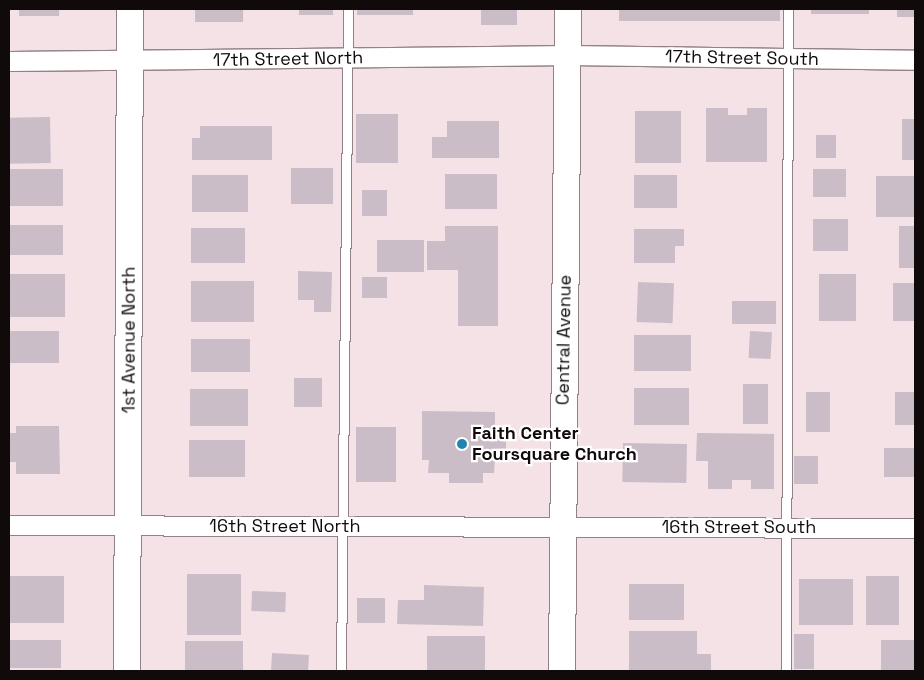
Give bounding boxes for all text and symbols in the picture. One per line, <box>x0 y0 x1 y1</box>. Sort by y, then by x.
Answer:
street label: 17th Street South <box>665 46 819 70</box>
street label: 17th Street North <box>213 47 363 71</box>
street label: 1st Avenue North <box>118 266 140 414</box>
street label: Central Avenue <box>552 274 576 406</box>
place label: Faith Center Foursquare Church <box>472 423 637 466</box>
marker: Faith Center Foursquare Church <box>456 438 468 450</box>
street label: 16th Street North <box>209 515 361 537</box>
street label: 16th Street South <box>662 516 816 538</box>

